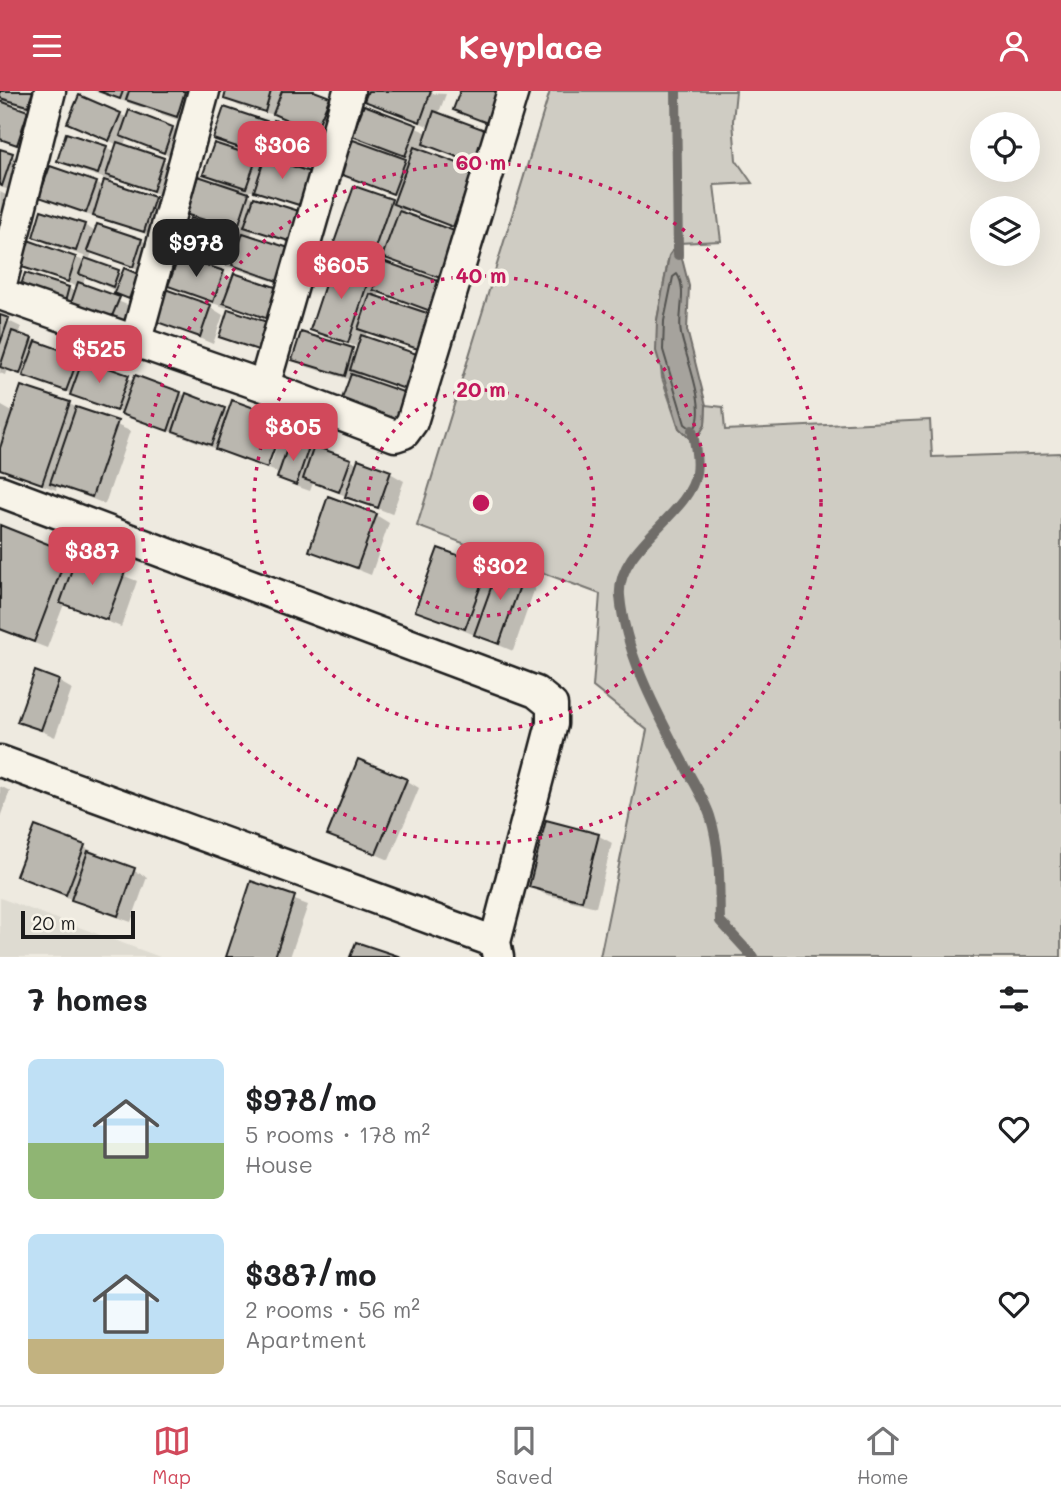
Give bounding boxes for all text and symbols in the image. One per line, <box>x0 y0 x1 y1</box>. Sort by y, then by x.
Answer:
text: Keyplace <box>458 25 603 67</box>
icon: menu <box>28 27 66 65</box>
icon: person <box>995 27 1033 65</box>
map controls <box>970 112 1040 266</box>
button: locate <box>970 112 1040 182</box>
pin: $306 <box>241 122 323 181</box>
text: $306 <box>254 129 310 159</box>
text: 60 m <box>456 148 506 175</box>
button: layers <box>970 196 1040 266</box>
pin: $978 <box>155 219 237 279</box>
text: $978 <box>168 227 224 257</box>
pin: $605 <box>300 241 382 301</box>
text: $605 <box>313 249 369 279</box>
text: 40 m <box>455 261 507 288</box>
pin: $525 <box>58 325 140 385</box>
text: $525 <box>72 333 126 363</box>
text: 20 m <box>456 375 506 402</box>
pin: $805 <box>252 403 334 463</box>
text: $805 <box>265 411 321 441</box>
centre of rings <box>469 491 493 515</box>
pin: $387 <box>51 527 133 587</box>
text: $387 <box>64 535 120 565</box>
pin: $302 <box>459 543 541 602</box>
text: $302 <box>472 550 528 580</box>
scale bar <box>21 908 135 940</box>
text: 20 m <box>32 910 76 935</box>
text: 7 homes <box>28 979 148 1019</box>
icon: filters <box>995 980 1033 1018</box>
text: $978/mo <box>245 1079 376 1119</box>
icon: home <box>84 1087 168 1171</box>
icon: heart <box>995 1110 1033 1148</box>
text: 5 rooms · 178 m² <box>245 1119 430 1149</box>
text: House <box>245 1149 313 1179</box>
text: $387/mo <box>245 1254 376 1294</box>
icon: home <box>84 1262 168 1346</box>
icon: heart <box>995 1285 1033 1323</box>
text: 2 rooms · 56 m² <box>245 1294 420 1324</box>
text: Apartment <box>245 1324 367 1354</box>
tab: Map <box>152 1422 191 1489</box>
tab: Saved <box>496 1422 552 1489</box>
tab: Home <box>857 1422 909 1489</box>

